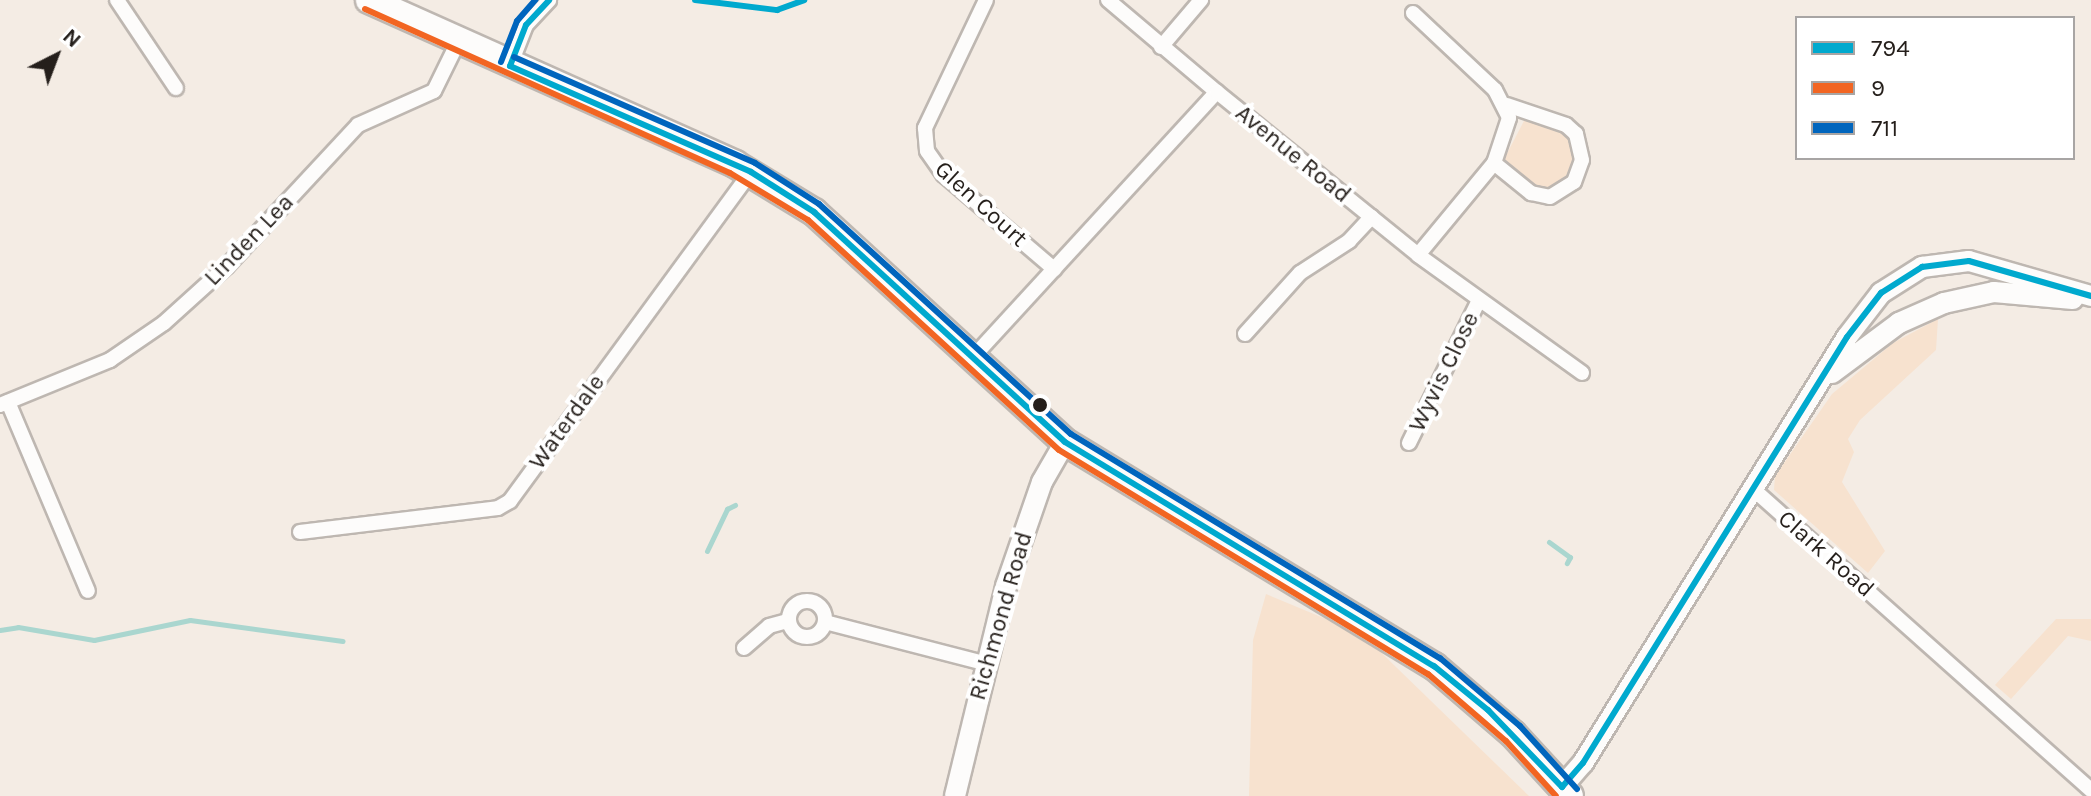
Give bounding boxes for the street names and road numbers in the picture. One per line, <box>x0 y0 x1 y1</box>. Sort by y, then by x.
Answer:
street label: Avenue Road <box>1230 99 1356 209</box>
street label: Glen Court <box>929 155 1033 253</box>
street label: Linden Lea <box>198 188 300 292</box>
street label: Wyvis Close <box>1403 307 1485 437</box>
street label: Waterdale <box>523 369 611 475</box>
street label: Clark Road <box>1772 504 1880 604</box>
street label: Richmond Road <box>963 528 1039 704</box>

